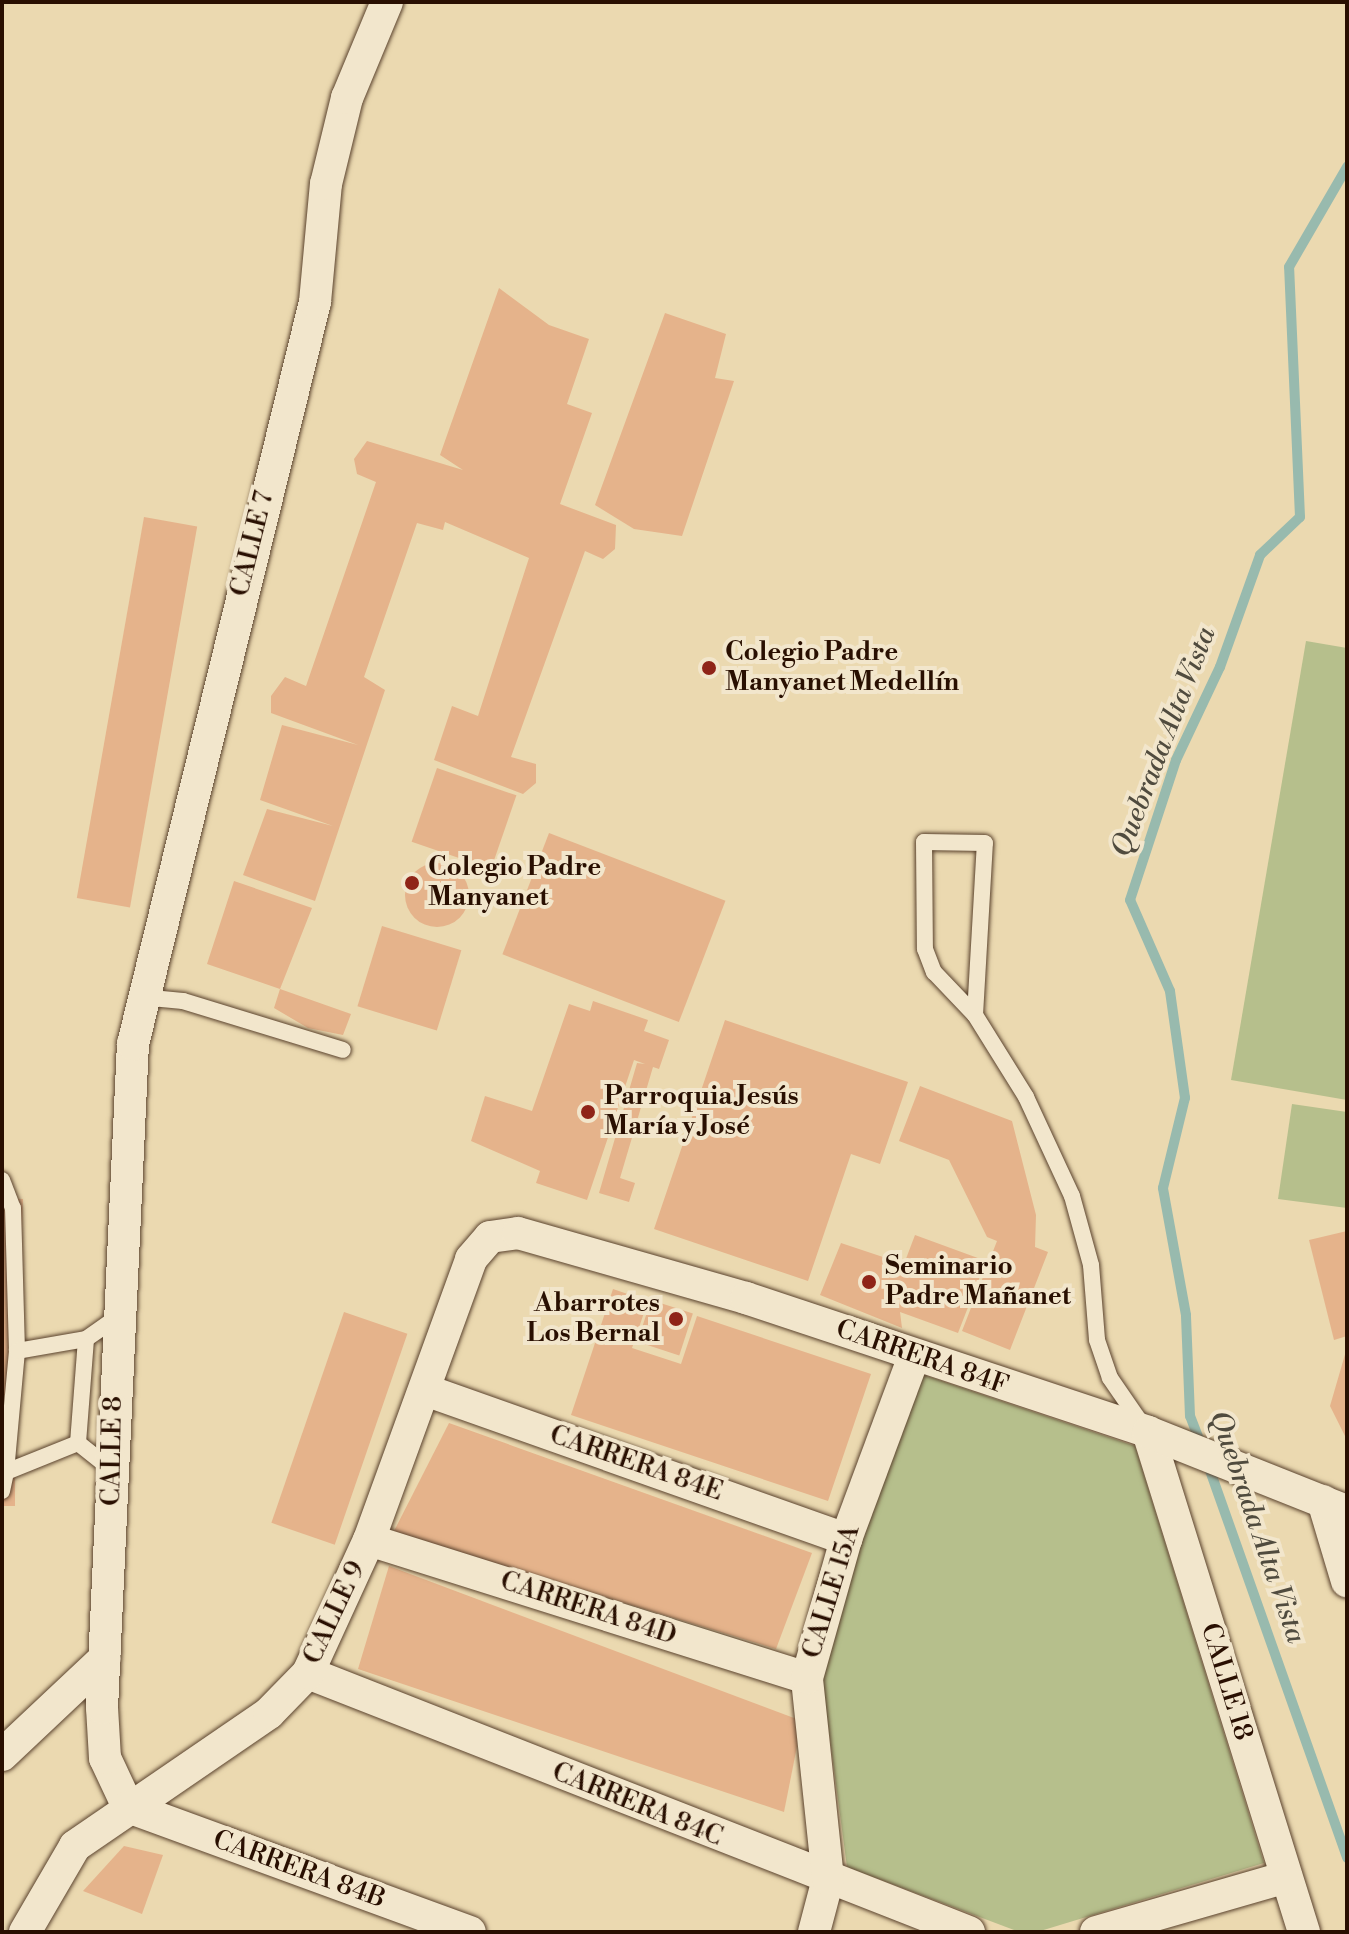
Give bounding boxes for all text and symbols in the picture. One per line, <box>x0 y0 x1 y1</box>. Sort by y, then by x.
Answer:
street label: CALLE 7 <box>225 488 281 600</box>
water label: Quebrada Alta Vista <box>1105 622 1223 862</box>
place label: Colegio Padre Manyanet Medellín <box>725 637 959 698</box>
marker: Colegio Padre Manyanet Medellín <box>700 659 718 677</box>
place label: Colegio Padre Manyanet <box>428 852 601 914</box>
marker: Colegio Padre Manyanet <box>403 874 421 892</box>
place label: Parroquia Jesús María y José <box>604 1081 799 1142</box>
marker: Parroquia Jesús María y José <box>579 1103 597 1121</box>
place label: Seminario Padre Mañanet <box>885 1251 1071 1312</box>
marker: Seminario Padre Mañanet <box>860 1273 878 1291</box>
place label: Abarrotes Los Bernal <box>526 1288 660 1350</box>
marker: Abarrotes Los Bernal <box>667 1310 685 1328</box>
street label: CARRERA 84F <box>832 1314 1012 1402</box>
street label: CALLE 8 <box>96 1396 130 1506</box>
water label: Quebrada Alta Vista <box>1201 1406 1313 1648</box>
street label: CARRERA 84E <box>545 1420 727 1508</box>
street label: CALLE 15A <box>797 1522 867 1662</box>
street label: CALLE 9 <box>298 1557 372 1669</box>
street label: CARRERA 84D <box>496 1566 680 1652</box>
street label: CALLE 18 <box>1193 1620 1259 1744</box>
street label: CARRERA 84C <box>547 1757 727 1853</box>
street label: CARRERA 84B <box>209 1824 389 1916</box>

